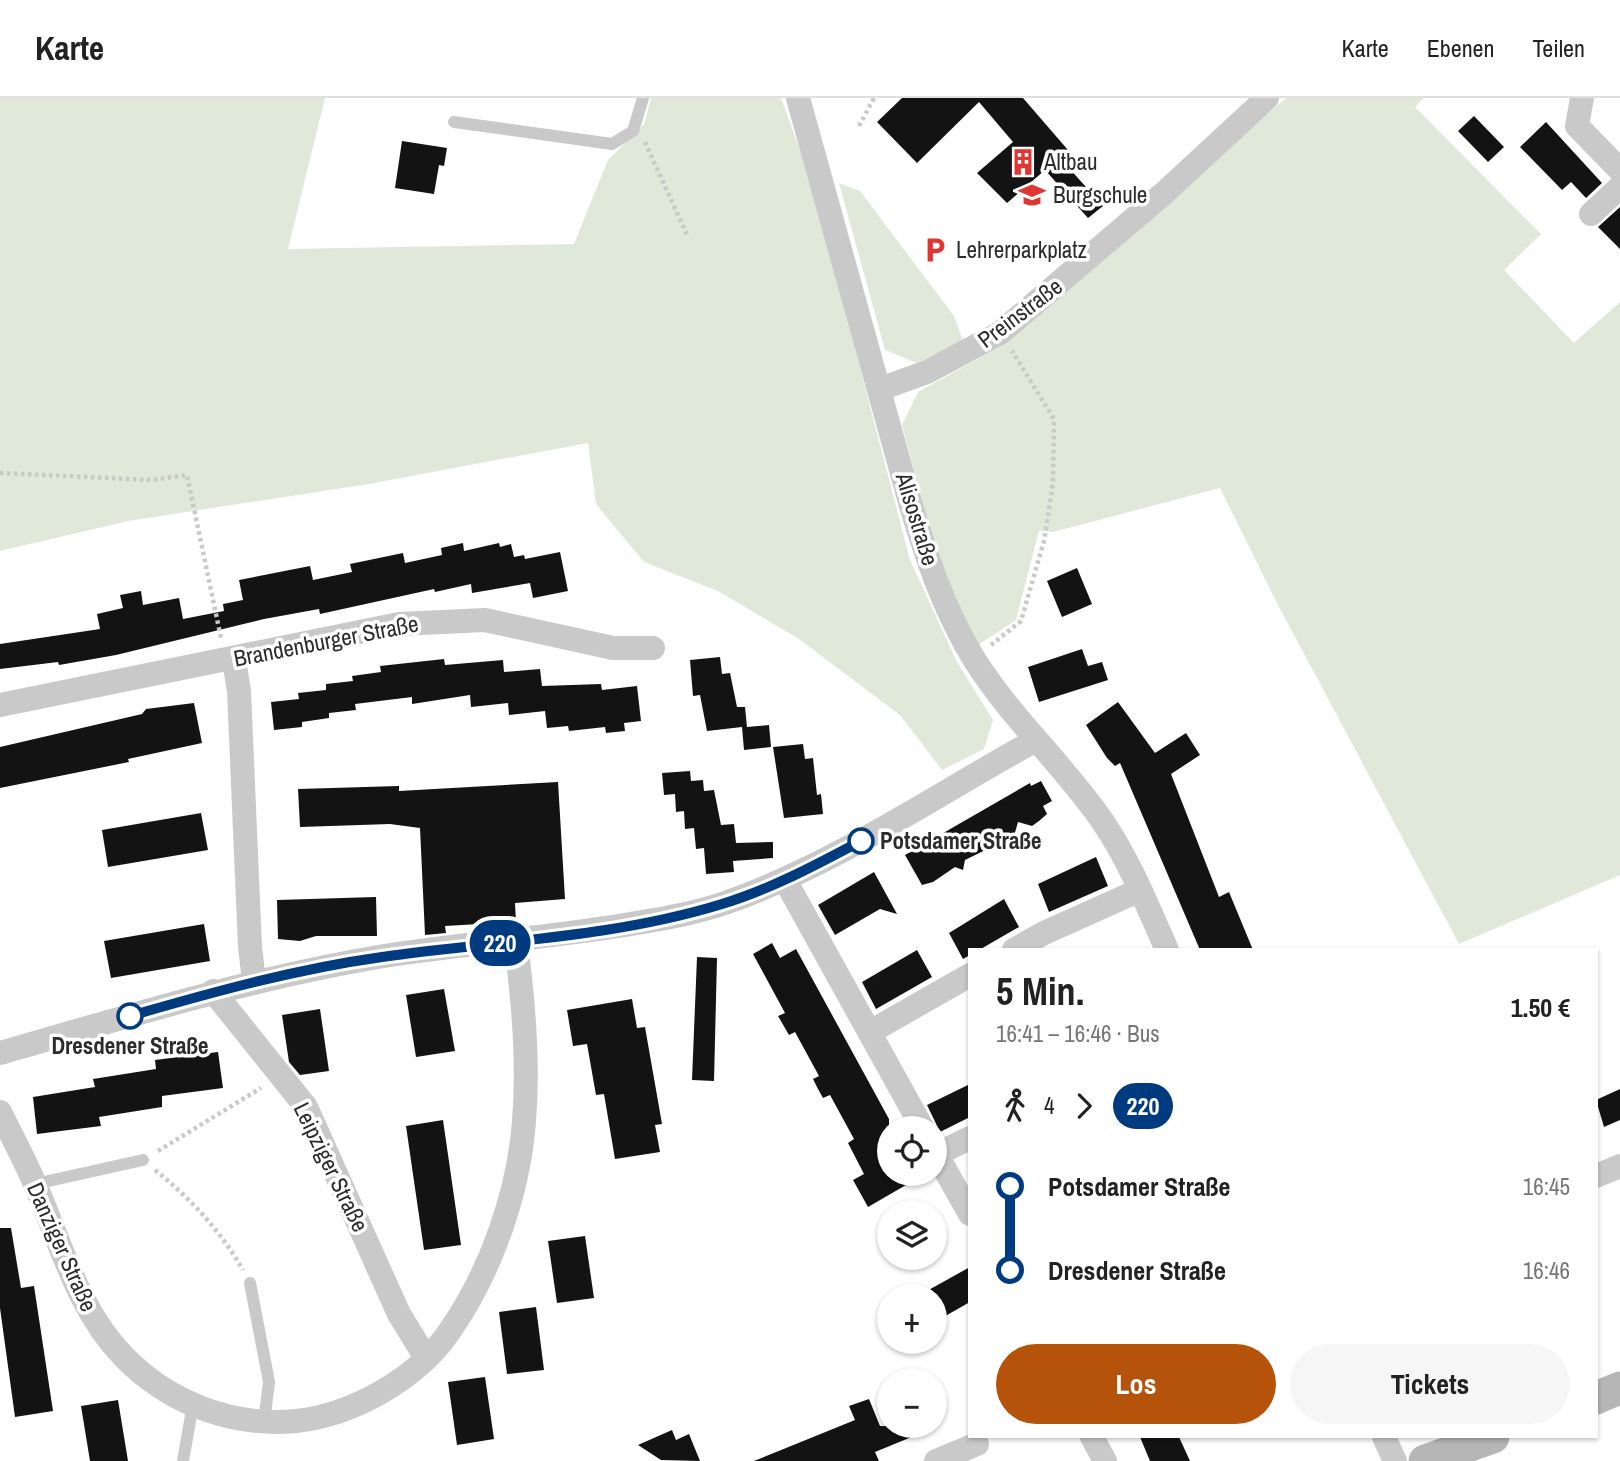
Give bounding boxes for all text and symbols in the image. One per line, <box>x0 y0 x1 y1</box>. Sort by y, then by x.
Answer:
text: Karte <box>35 26 104 70</box>
text: Karte <box>1342 32 1389 64</box>
text: Ebenen <box>1427 32 1494 64</box>
text: Teilen <box>1532 32 1585 64</box>
place label: Altbau <box>1043 146 1097 177</box>
building icon: Altbau <box>1008 147 1038 177</box>
place label: Burgschule <box>1053 179 1147 210</box>
school or university icon: Burgschule <box>1017 180 1047 210</box>
place label: Lehrerparkplatz <box>956 234 1087 265</box>
parking icon: Lehrerparkplatz <box>920 235 950 265</box>
street label: Preinstraße <box>971 271 1068 355</box>
street label: Alisostraße <box>888 468 946 569</box>
street label: Brandenburger Straße <box>231 607 421 674</box>
place label: Potsdamer Straße <box>880 825 1041 856</box>
marker: Potsdamer Straße <box>848 828 874 854</box>
line badge: 220 <box>460 920 540 966</box>
text: 220 <box>484 927 516 959</box>
text: 5 Min. <box>996 966 1084 1017</box>
text: 1.50 € <box>1511 990 1570 1025</box>
marker: Dresdener Straße <box>117 1003 143 1029</box>
text: 16:41 – 16:46 · Bus <box>996 1018 1160 1049</box>
place label: Dresdener Straße <box>51 1030 209 1061</box>
icon: walk <box>996 1087 1034 1125</box>
icon: forward <box>1065 1087 1103 1125</box>
text: 4 <box>1044 1090 1055 1121</box>
text: 220 <box>1127 1090 1159 1122</box>
street label: Leipziger Straße <box>287 1097 376 1237</box>
map controls <box>877 1116 947 1438</box>
button: locate <box>877 1116 947 1186</box>
text: Potsdamer Straße <box>1048 1169 1230 1204</box>
text: 16:45 <box>1523 1171 1570 1202</box>
street label: Danziger Straße <box>20 1177 105 1316</box>
button: layers <box>877 1200 947 1270</box>
text: Dresdener Straße <box>1048 1253 1226 1288</box>
text: 16:46 <box>1523 1255 1570 1286</box>
button: + <box>877 1284 947 1354</box>
button: Los <box>996 1344 1276 1424</box>
button: Tickets <box>1290 1344 1570 1424</box>
button: − <box>877 1368 947 1438</box>

